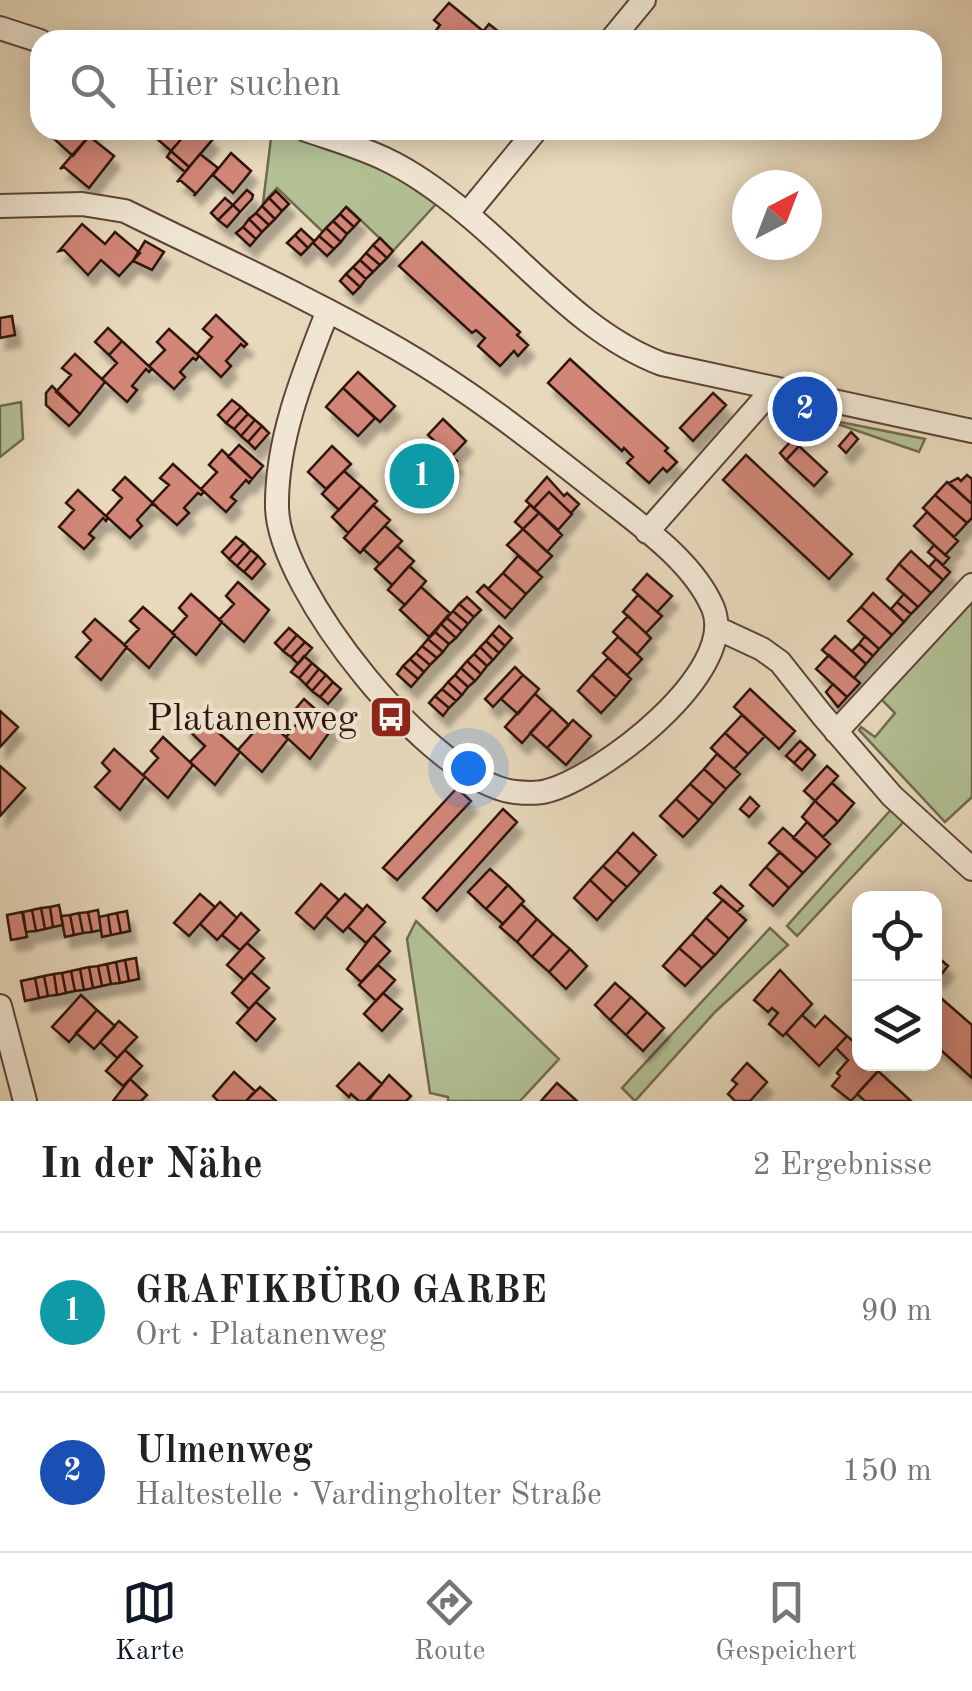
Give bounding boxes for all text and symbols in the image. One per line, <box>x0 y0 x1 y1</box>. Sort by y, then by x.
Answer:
search box <box>30 30 942 140</box>
icon: search <box>65 58 120 113</box>
text: Hier suchen <box>145 66 341 104</box>
north arrow <box>732 170 822 260</box>
pin: 2 <box>772 372 838 446</box>
pin: 1 <box>390 438 454 514</box>
bus stop icon: Platanenweg <box>368 694 414 740</box>
place label: Platanenweg <box>147 701 358 739</box>
your location <box>443 743 494 794</box>
map controls <box>852 891 942 1071</box>
button: locate <box>852 891 942 981</box>
button: layers <box>852 981 942 1071</box>
text: In der Nähe <box>40 1145 263 1187</box>
text: 2 Ergebnisse <box>752 1150 932 1182</box>
text: GRAFIKBÜRO GARBE <box>135 1273 547 1311</box>
text: 1 <box>63 1296 82 1328</box>
text: 90 m <box>861 1296 932 1328</box>
text: Ort · Platanenweg <box>135 1320 386 1352</box>
text: Ulmenweg <box>135 1433 313 1471</box>
text: 2 <box>63 1456 82 1488</box>
text: 150 m <box>842 1456 932 1488</box>
text: Haltestelle · Vardingholter Straße <box>135 1480 602 1512</box>
tab: Karte <box>115 1575 184 1670</box>
tab: Route <box>414 1575 485 1670</box>
tab: Gespeichert <box>715 1575 857 1670</box>

